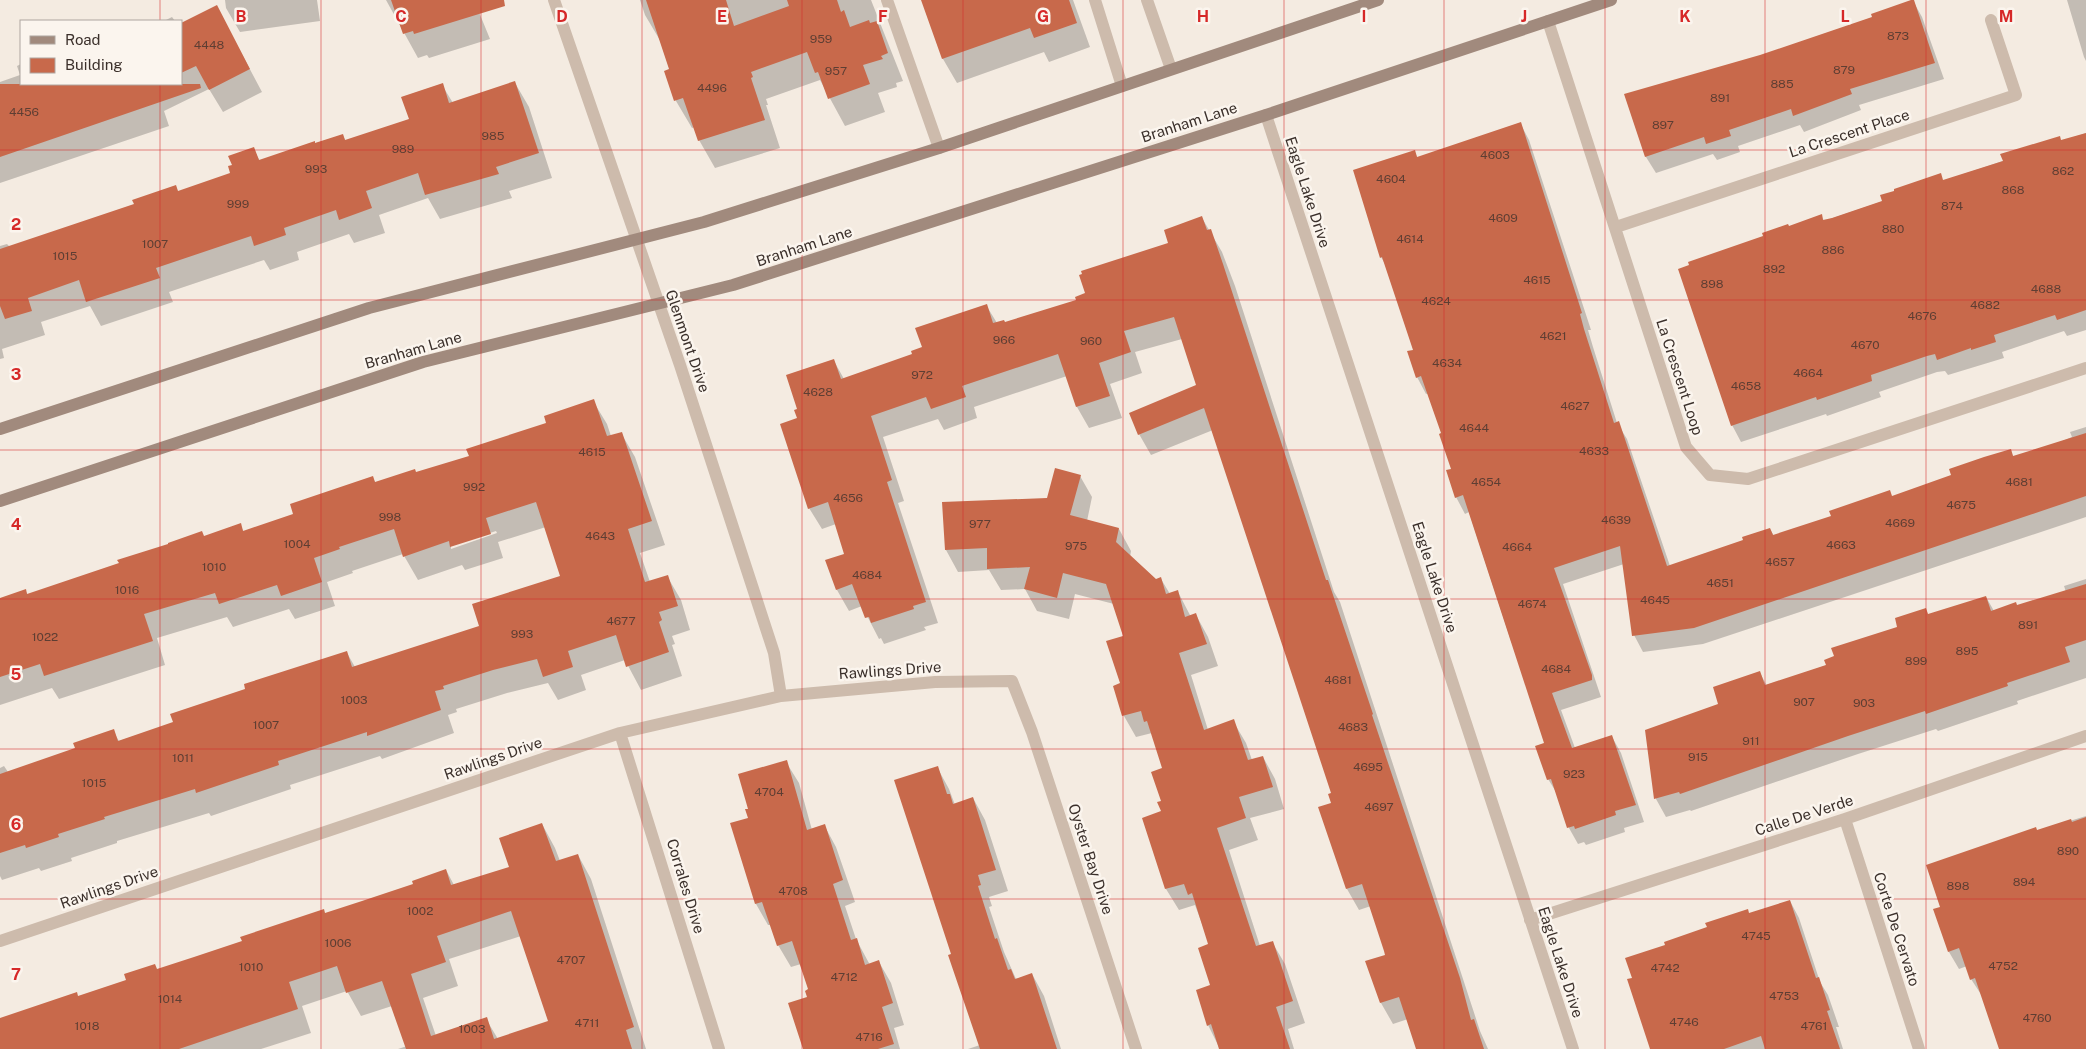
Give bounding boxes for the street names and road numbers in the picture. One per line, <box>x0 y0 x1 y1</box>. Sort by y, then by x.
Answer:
street label: Branham Lane <box>1139 98 1239 146</box>
street label: La Crescent Place <box>1787 105 1911 161</box>
street label: Eagle Lake Drive <box>1282 134 1334 250</box>
street label: Branham Lane <box>754 222 854 270</box>
street label: Glenmont Drive <box>662 287 714 395</box>
street label: La Crescent Loop <box>1653 317 1707 437</box>
street label: Branham Lane <box>363 328 463 372</box>
street label: Eagle Lake Drive <box>1409 519 1461 635</box>
street label: Rawlings Drive <box>838 658 942 682</box>
street label: Rawlings Drive <box>442 733 544 783</box>
street label: Calle De Verde <box>1753 791 1855 839</box>
street label: Oyster Bay Drive <box>1065 801 1117 917</box>
street label: Corrales Drive <box>664 837 708 935</box>
street label: Rawlings Drive <box>58 862 160 912</box>
street label: Corte De Cervato <box>1871 870 1923 988</box>
street label: Eagle Lake Drive <box>1535 904 1587 1020</box>

